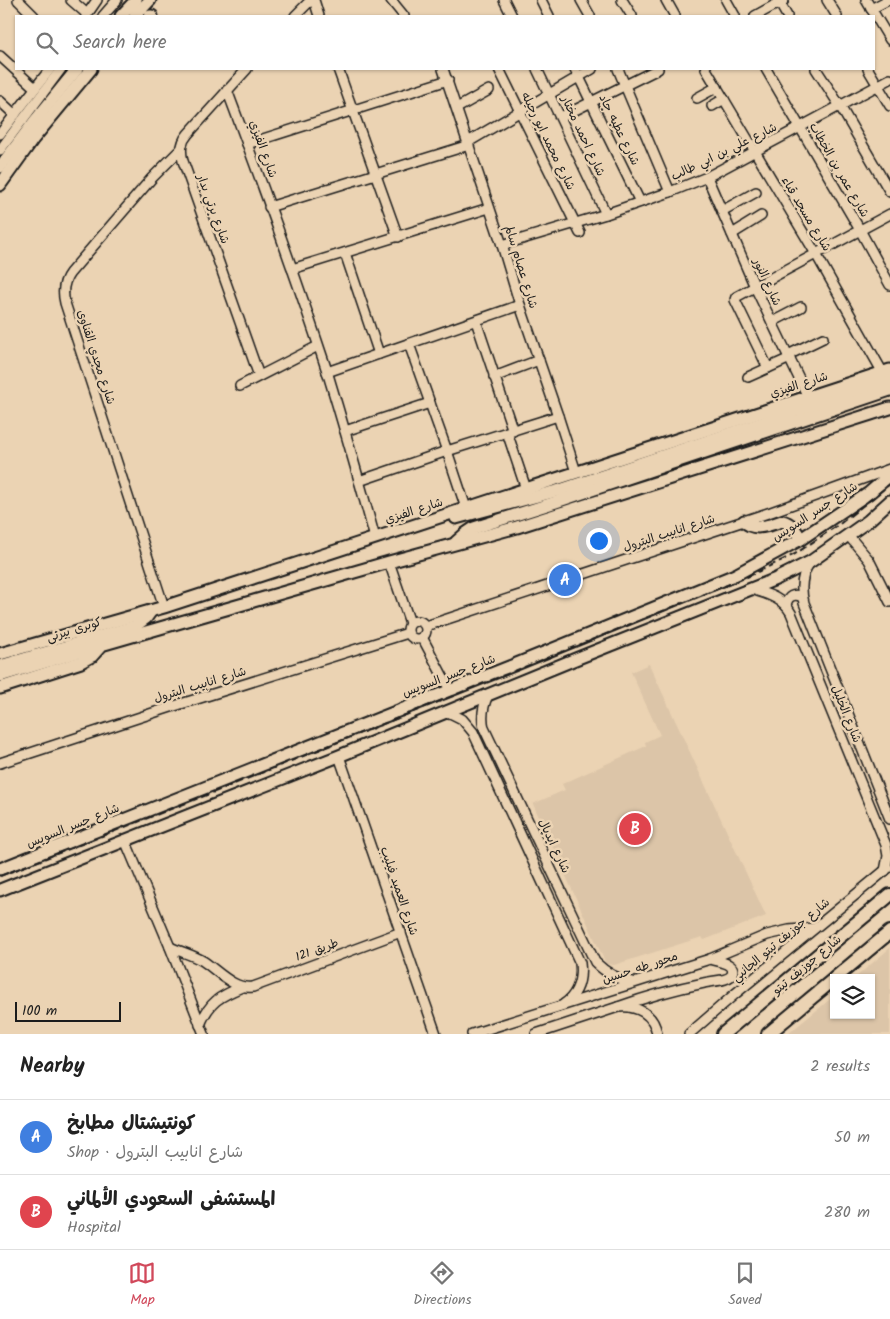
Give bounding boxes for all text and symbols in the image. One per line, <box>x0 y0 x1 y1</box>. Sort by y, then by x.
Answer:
search box <box>15 15 875 70</box>
text: Search here <box>73 28 167 58</box>
icon: search <box>33 29 61 57</box>
street label: شارع محمد ابو رجيله <box>516 89 580 193</box>
street label: شارع عطيه جاد <box>594 91 644 169</box>
street label: شارع احمد مختار <box>556 92 610 180</box>
street label: شارع الفيزي <box>244 118 282 180</box>
street label: شارع علي بن ابي طالب <box>668 118 781 187</box>
street label: شارع عمر بن الخطاب <box>804 119 874 221</box>
street label: شارع برتي بدار <box>190 171 234 247</box>
street label: شارع مسجد قباء <box>776 173 836 255</box>
street label: شارع عصام سالم <box>499 223 543 311</box>
street label: شارع النور <box>747 254 786 309</box>
street label: شارع مجدي القناوى <box>72 307 120 407</box>
street label: شارع الفيزي <box>768 367 830 403</box>
street label: شارع جسر السويس <box>768 477 862 547</box>
street label: شارع الفيزي <box>383 493 445 529</box>
street label: شارع انابيب البترول <box>621 509 717 557</box>
your location <box>586 528 612 554</box>
pin: A <box>549 561 581 599</box>
street label: كوبرى بيرتى <box>44 613 104 647</box>
street label: شارع جسر السويس <box>400 649 498 703</box>
street label: شارع انابيب البترول <box>151 662 249 708</box>
street label: شارع الخليل <box>826 682 866 746</box>
street label: شارع جسر السويس <box>24 799 122 853</box>
pin: B <box>619 810 651 848</box>
street label: شارع ايديال <box>533 815 575 877</box>
street label: شارع العميد فيليب <box>375 844 423 938</box>
street label: شارع جوزيف تيتو الجانبي <box>729 895 833 985</box>
street label: شارع جوزيف تيتو <box>770 932 844 998</box>
street label: طريق 121 <box>293 933 341 967</box>
street label: محور طه حسين <box>600 947 680 989</box>
map controls <box>830 974 875 1019</box>
button: layers <box>830 974 875 1019</box>
scale bar <box>15 999 121 1022</box>
text: 100 m <box>22 1000 57 1022</box>
text: Nearby <box>20 1050 85 1083</box>
text: 2 results <box>810 1054 870 1079</box>
text: كونتيشتال مطابخ <box>67 1109 196 1139</box>
text: A <box>31 1125 41 1150</box>
text: 50 m <box>834 1125 870 1150</box>
text: Shop · شارع انابيب البترول <box>67 1140 243 1165</box>
text: المستشفى السعودي الألماني <box>67 1185 275 1215</box>
text: B <box>31 1200 41 1225</box>
text: 280 m <box>824 1200 870 1225</box>
text: Hospital <box>67 1215 121 1240</box>
tab: Map <box>128 1259 156 1311</box>
tab: Directions <box>413 1259 471 1311</box>
tab: Saved <box>728 1259 762 1311</box>

